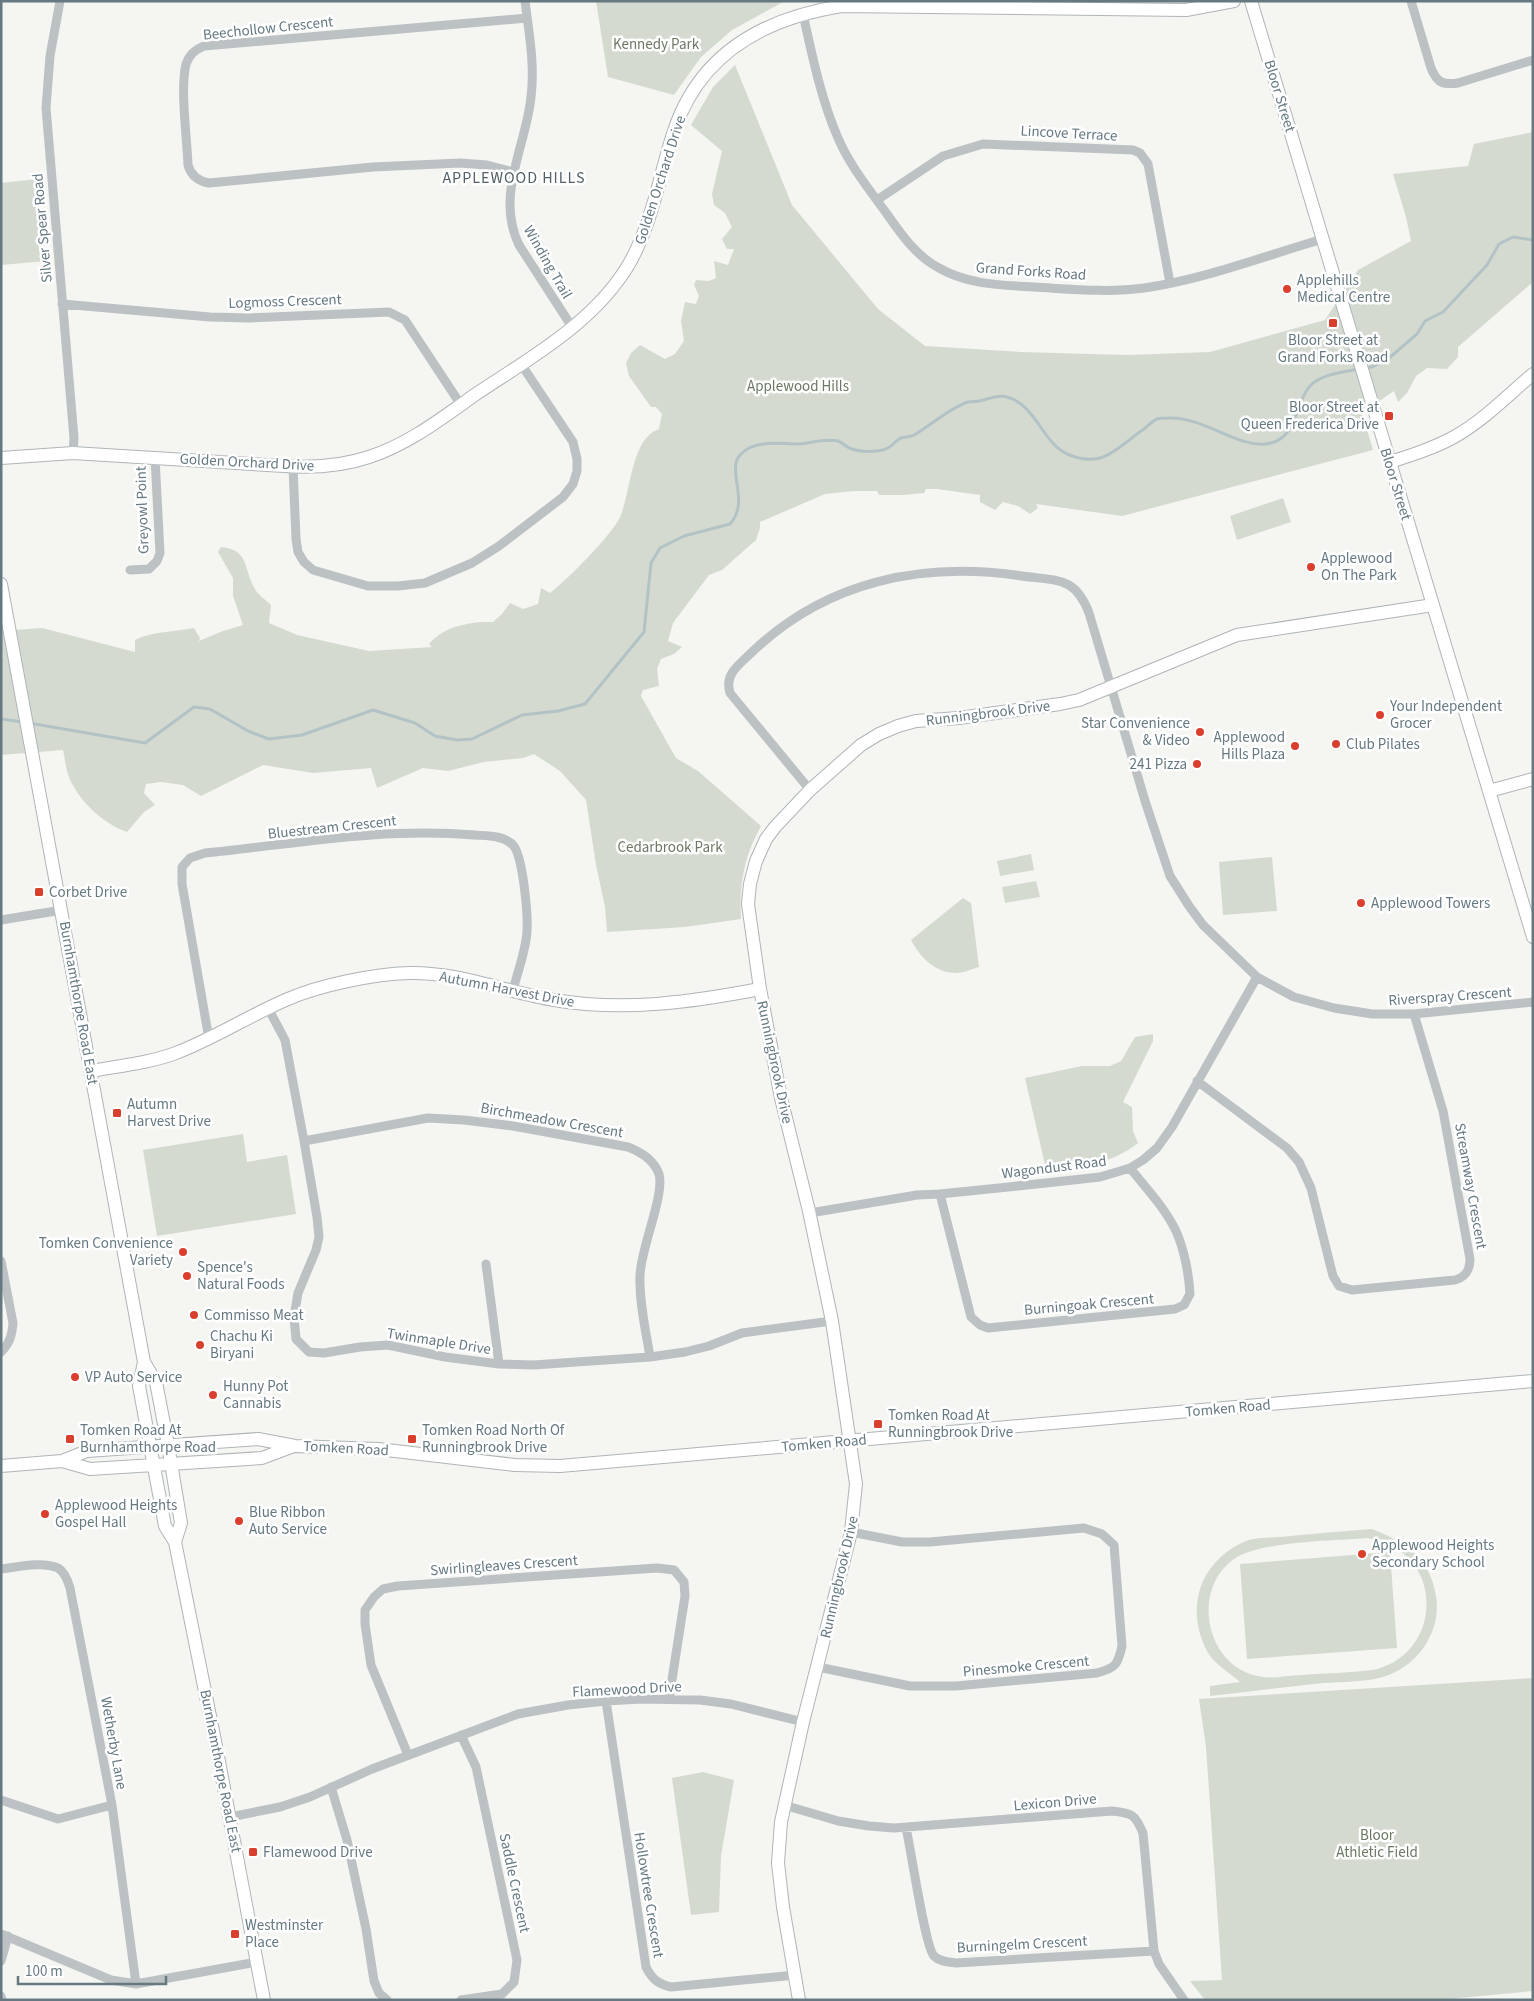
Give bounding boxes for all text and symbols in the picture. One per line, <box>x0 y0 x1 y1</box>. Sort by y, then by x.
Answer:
street label: Beechollow Crescent <box>202 11 334 46</box>
park label: Kennedy Park <box>613 34 700 55</box>
street label: Bloor Street <box>1259 57 1300 135</box>
street label: Golden Orchard Drive <box>630 113 691 247</box>
street label: Lincove Terrace <box>1020 120 1118 147</box>
district label: APPLEWOOD HILLS <box>442 167 586 189</box>
street label: Silver Spear Road <box>27 172 58 283</box>
street label: Winding Trail <box>518 222 577 303</box>
street label: Grand Forks Road <box>975 257 1087 286</box>
place label: Applehills Medical Centre <box>1297 270 1390 308</box>
marker: Applehills Medical Centre <box>1281 283 1293 295</box>
street label: Logmoss Crescent <box>228 289 342 314</box>
marker: Bloor Street at Grand Forks Road <box>1327 317 1339 329</box>
place label: Bloor Street at Grand Forks Road <box>1278 330 1388 368</box>
park label: Applewood Hills <box>747 376 849 397</box>
place label: Bloor Street at Queen Frederica Drive <box>1241 397 1379 435</box>
marker: Bloor Street at Queen Frederica Drive <box>1383 410 1395 422</box>
street label: Bloor Street <box>1375 445 1416 523</box>
street label: Golden Orchard Drive <box>179 448 315 477</box>
street label: Greyowl Point <box>130 466 155 554</box>
place label: Applewood On The Park <box>1321 548 1397 586</box>
marker: Applewood On The Park <box>1305 561 1317 573</box>
street label: Runningbrook Drive <box>925 695 1051 732</box>
place label: Your Independent Grocer <box>1389 696 1502 734</box>
marker: Your Independent Grocer <box>1374 709 1386 721</box>
place label: Star Convenience & Video <box>1081 713 1190 751</box>
marker: Star Convenience & Video <box>1194 726 1206 738</box>
place label: Applewood Hills Plaza <box>1214 727 1285 765</box>
place label: Club Pilates <box>1346 734 1420 755</box>
marker: Club Pilates <box>1330 738 1342 750</box>
marker: Applewood Hills Plaza <box>1289 740 1301 752</box>
place label: 241 Pizza <box>1129 754 1187 775</box>
marker: 241 Pizza <box>1191 758 1203 770</box>
street label: Bluestream Crescent <box>267 810 397 845</box>
park label: Cedarbrook Park <box>617 837 723 858</box>
place label: Corbet Drive <box>49 882 127 903</box>
marker: Corbet Drive <box>33 886 45 898</box>
place label: Applewood Towers <box>1371 893 1490 914</box>
marker: Applewood Towers <box>1355 897 1367 909</box>
street label: Burnhamthorpe Road East <box>54 920 103 1086</box>
street label: Autumn Harvest Drive <box>438 966 576 1013</box>
street label: Riverspray Crescent <box>1388 982 1512 1011</box>
street label: Runningbrook Drive <box>751 999 798 1125</box>
place label: Autumn Harvest Drive <box>127 1094 211 1132</box>
street label: Birchmeadow Crescent <box>479 1098 625 1143</box>
marker: Autumn Harvest Drive <box>111 1107 123 1119</box>
street label: Streamway Crescent <box>1449 1121 1492 1251</box>
street label: Wagondust Road <box>1000 1151 1108 1184</box>
place label: Tomken Convenience Variety <box>39 1233 173 1271</box>
marker: Tomken Convenience Variety <box>177 1246 189 1258</box>
place label: Spence's Natural Foods <box>197 1257 285 1295</box>
marker: Spence's Natural Foods <box>181 1270 193 1282</box>
street label: Burningoak Crescent <box>1023 1288 1155 1321</box>
place label: Commisso Meat <box>204 1305 304 1326</box>
marker: Commisso Meat <box>188 1309 200 1321</box>
street label: Twinmaple Drive <box>385 1323 493 1360</box>
place label: Chachu Ki Biryani <box>210 1326 273 1364</box>
marker: Chachu Ki Biryani <box>194 1339 206 1351</box>
place label: VP Auto Service <box>85 1367 182 1388</box>
marker: VP Auto Service <box>69 1371 81 1383</box>
place label: Hunny Pot Cannabis <box>223 1376 288 1414</box>
marker: Hunny Pot Cannabis <box>207 1389 219 1401</box>
street label: Tomken Road <box>1184 1394 1272 1423</box>
place label: Tomken Road At Runningbrook Drive <box>888 1405 1013 1443</box>
marker: Tomken Road At Runningbrook Drive <box>872 1418 884 1430</box>
place label: Tomken Road At Burnhamthorpe Road <box>80 1420 216 1458</box>
place label: Tomken Road North Of Runningbrook Drive <box>422 1420 565 1458</box>
street label: Tomken Road <box>780 1429 868 1458</box>
marker: Tomken Road At Burnhamthorpe Road <box>64 1433 76 1445</box>
marker: Tomken Road North Of Runningbrook Drive <box>406 1433 418 1445</box>
street label: Tomken Road <box>303 1436 389 1461</box>
place label: Applewood Heights Gospel Hall <box>55 1495 177 1533</box>
place label: Blue Ribbon Auto Service <box>249 1502 327 1540</box>
marker: Applewood Heights Gospel Hall <box>39 1508 51 1520</box>
street label: Runningbrook Drive <box>815 1514 864 1640</box>
marker: Blue Ribbon Auto Service <box>233 1515 245 1527</box>
place label: Applewood Heights Secondary School <box>1372 1535 1494 1573</box>
marker: Applewood Heights Secondary School <box>1356 1548 1368 1560</box>
street label: Swirlingleaves Crescent <box>430 1550 579 1581</box>
street label: Pinesmoke Crescent <box>962 1651 1090 1682</box>
street label: Flamewood Drive <box>572 1676 682 1703</box>
street label: Burnhamthorpe Road East <box>194 1688 247 1854</box>
street label: Wetherby Lane <box>95 1695 132 1791</box>
street label: Lexicon Drive <box>1013 1788 1097 1817</box>
park label: Bloor Athletic Field <box>1336 1825 1418 1863</box>
street label: Saddle Crescent <box>494 1831 535 1935</box>
street label: Hollowtree Crescent <box>628 1831 669 1959</box>
place label: Flamewood Drive <box>263 1842 373 1863</box>
marker: Flamewood Drive <box>247 1846 259 1858</box>
place label: Westminster Place <box>245 1915 324 1953</box>
marker: Westminster Place <box>229 1928 241 1940</box>
street label: Burningelm Crescent <box>956 1931 1088 1958</box>
scale bar <box>18 1954 165 1986</box>
text: 100 m <box>25 1961 63 1982</box>

